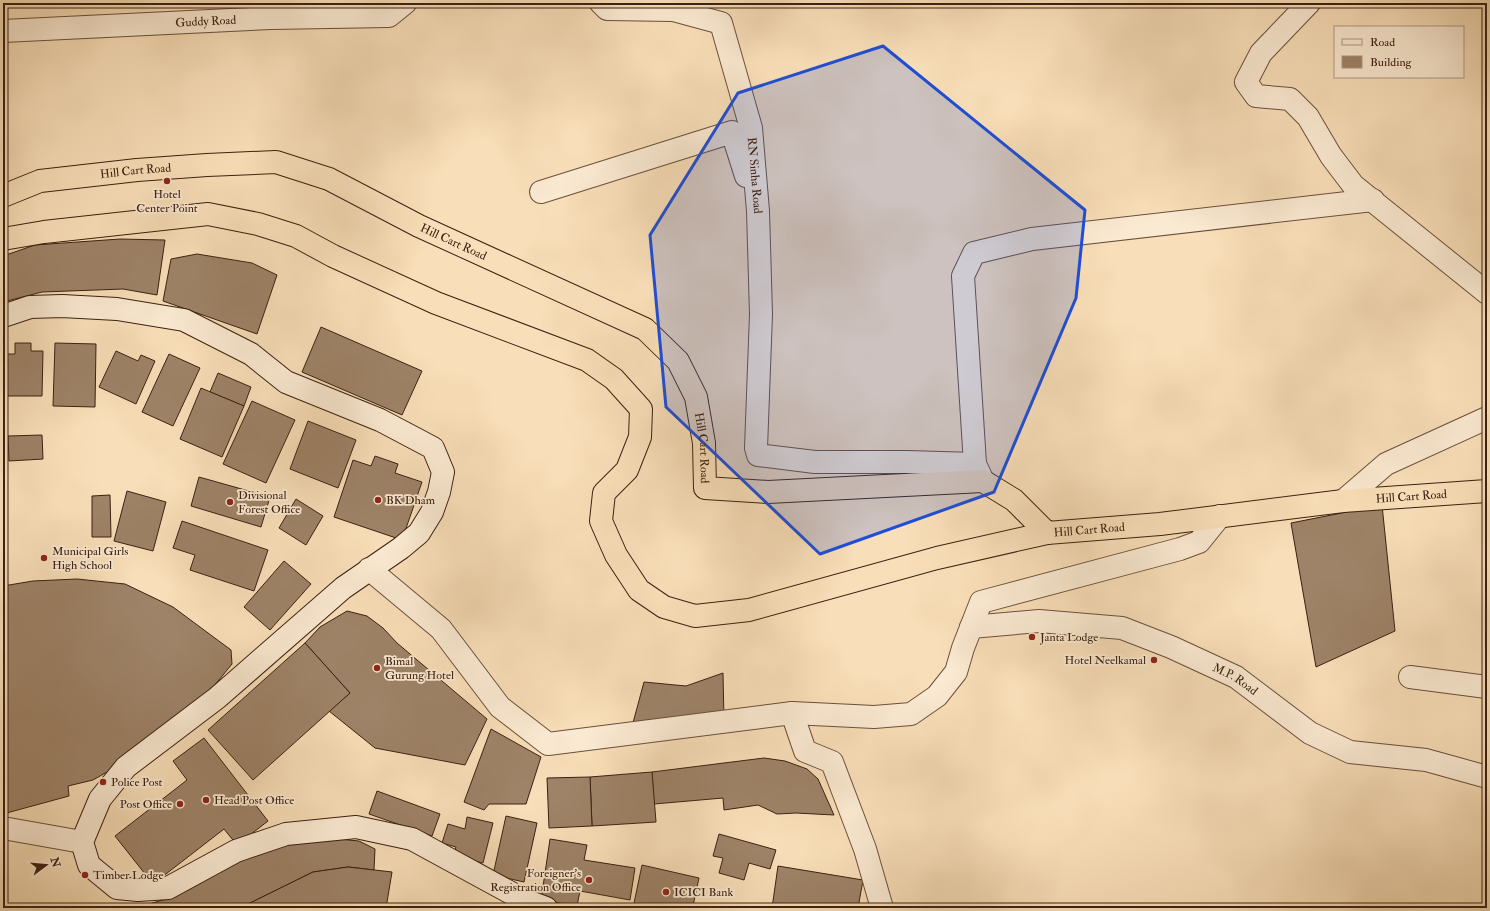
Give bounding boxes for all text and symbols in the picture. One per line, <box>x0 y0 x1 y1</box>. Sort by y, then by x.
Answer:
street label: Guddy Road <box>175 12 237 30</box>
legend <box>1334 26 1464 78</box>
text: Road <box>1370 35 1395 50</box>
text: Building <box>1370 55 1413 70</box>
street label: RN Sinha Road <box>744 137 766 214</box>
street label: Hill Cart Road <box>99 160 172 182</box>
marker: Hotel Center Point <box>162 176 172 186</box>
place label: Hotel Center Point <box>136 187 198 216</box>
street label: Hill Cart Road <box>418 220 489 263</box>
street label: Hill Cart Road <box>691 411 712 484</box>
street label: Hill Cart Road <box>1375 486 1448 506</box>
place label: Divisional Forest Office <box>238 488 300 517</box>
place label: BK Dham <box>386 493 436 508</box>
marker: BK Dham <box>373 495 383 505</box>
marker: Divisional Forest Office <box>225 497 235 507</box>
street label: Hill Cart Road <box>1053 519 1125 540</box>
place label: Municipal Girls High School <box>52 544 128 573</box>
marker: Municipal Girls High School <box>39 553 49 563</box>
place label: Janta Lodge <box>1039 630 1098 645</box>
marker: Janta Lodge <box>1027 632 1037 642</box>
place label: Hotel Neelkamal <box>1065 653 1146 668</box>
place label: Bimal Gurung Hotel <box>385 654 454 683</box>
marker: Hotel Neelkamal <box>1149 655 1159 665</box>
street label: M.P. Road <box>1210 660 1261 698</box>
marker: Bimal Gurung Hotel <box>372 663 382 673</box>
place label: Police Post <box>111 775 163 790</box>
marker: Police Post <box>98 777 108 787</box>
place label: Head Post Office <box>214 793 294 808</box>
marker: Head Post Office <box>201 795 211 805</box>
place label: Post Office <box>120 797 172 812</box>
marker: Post Office <box>175 799 185 809</box>
north arrow <box>26 845 66 885</box>
text: N <box>47 855 63 870</box>
place label: Foreigner's Registration Office <box>490 866 581 895</box>
place label: Timber Lodge <box>93 868 163 883</box>
marker: Timber Lodge <box>80 870 90 880</box>
marker: Foreigner's Registration Office <box>584 875 594 885</box>
place label: ICICI Bank <box>674 885 733 900</box>
marker: ICICI Bank <box>661 887 671 897</box>

